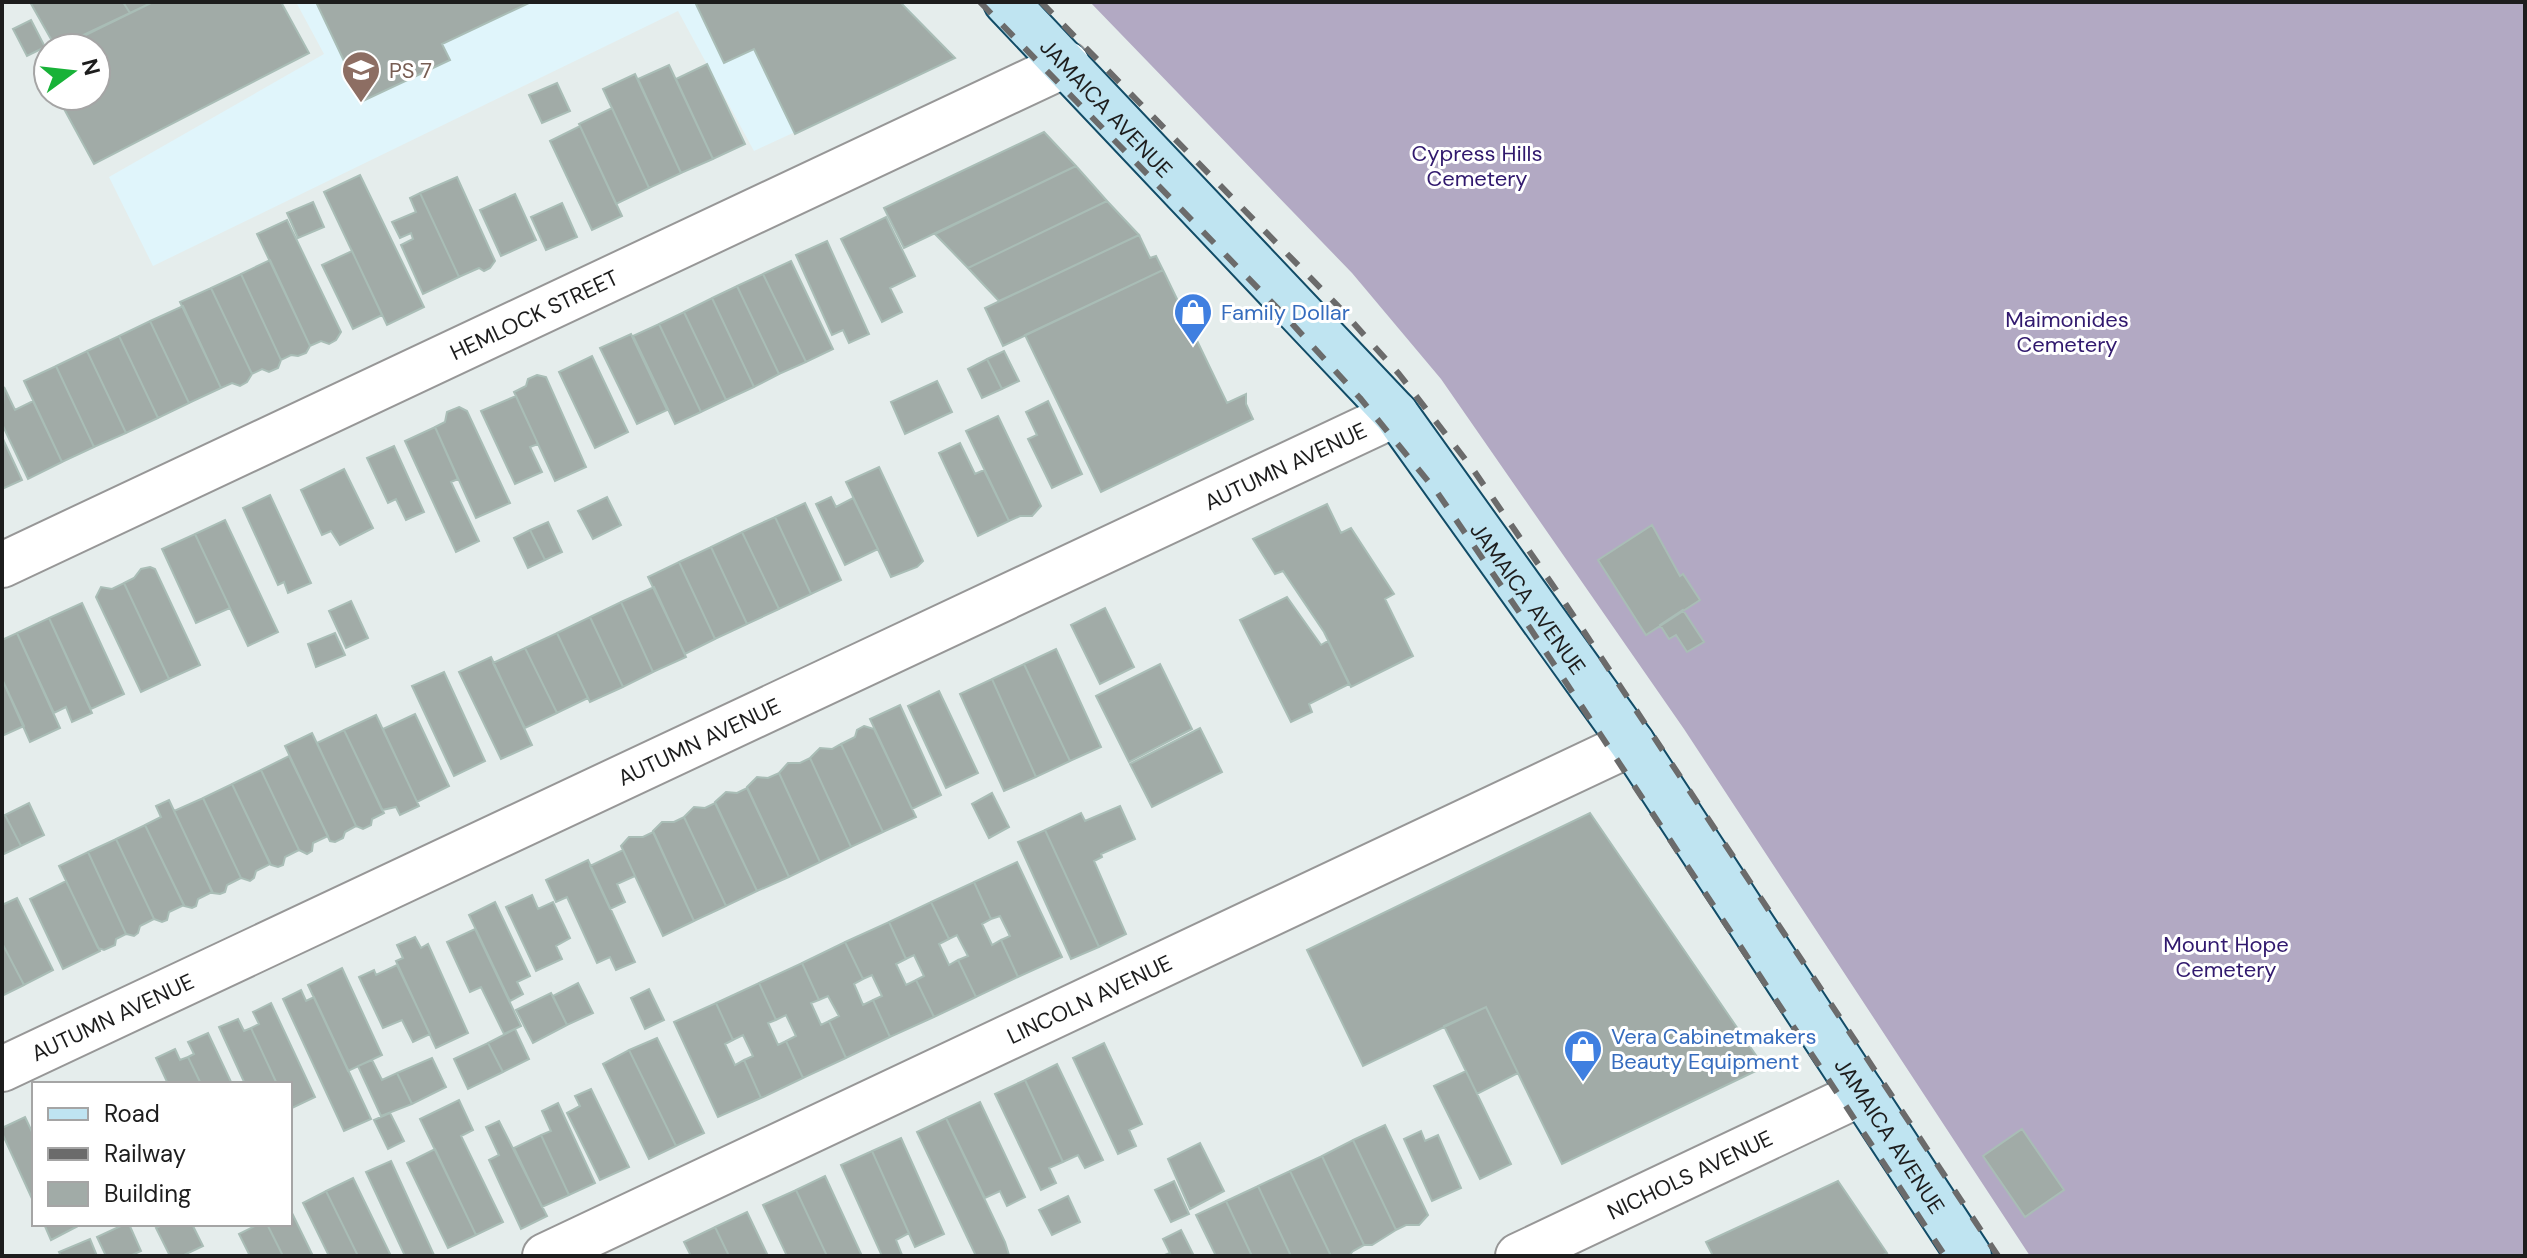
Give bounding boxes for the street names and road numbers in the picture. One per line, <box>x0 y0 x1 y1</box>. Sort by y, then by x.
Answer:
street label: JAMAICA AVENUE <box>1033 33 1179 184</box>
street label: HEMLOCK STREET <box>445 263 623 367</box>
street label: AUTUMN AVENUE <box>1200 416 1372 517</box>
street label: JAMAICA AVENUE <box>1463 517 1592 680</box>
street label: AUTUMN AVENUE <box>613 691 785 793</box>
street label: LINCOLN AVENUE <box>1002 948 1177 1051</box>
street label: AUTUMN AVENUE <box>27 967 199 1068</box>
street label: JAMAICA AVENUE <box>1828 1052 1951 1219</box>
street label: NICHOLS AVENUE <box>1603 1124 1777 1227</box>

